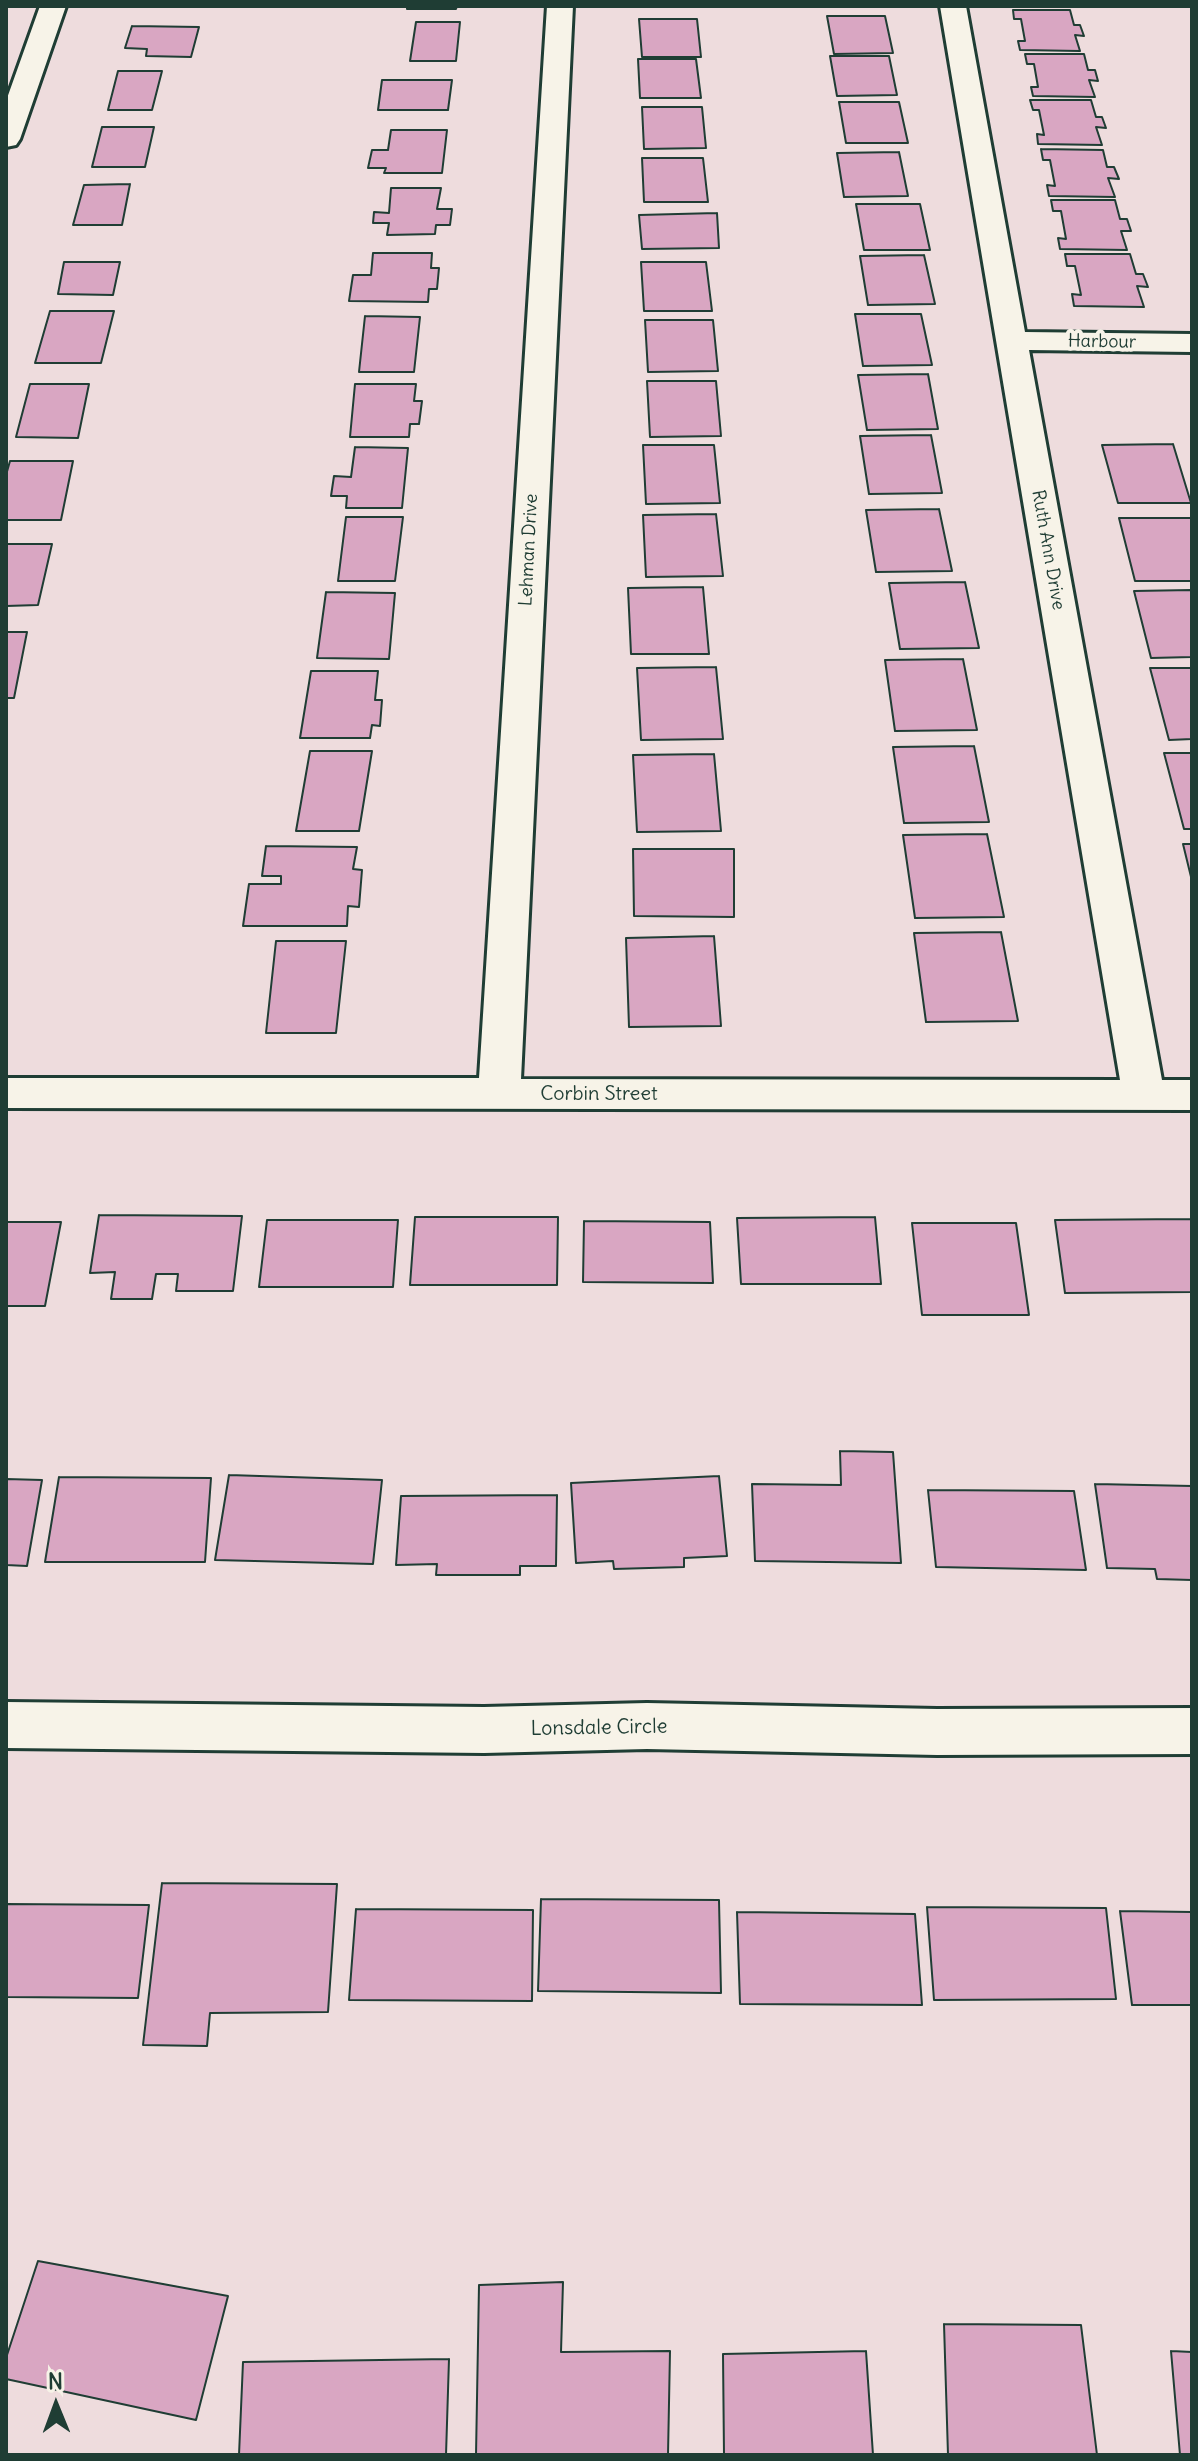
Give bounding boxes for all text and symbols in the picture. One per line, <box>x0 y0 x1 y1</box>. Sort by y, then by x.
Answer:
street label: Harbour <box>1068 331 1136 353</box>
street label: Ruth Ann Drive <box>1027 488 1069 612</box>
street label: Lehman Drive <box>515 493 543 607</box>
street label: Corbin Street <box>540 1082 658 1106</box>
street label: Lonsdale Circle <box>530 1715 668 1741</box>
north arrow <box>16 2365 96 2445</box>
text: N <box>48 2367 63 2395</box>

